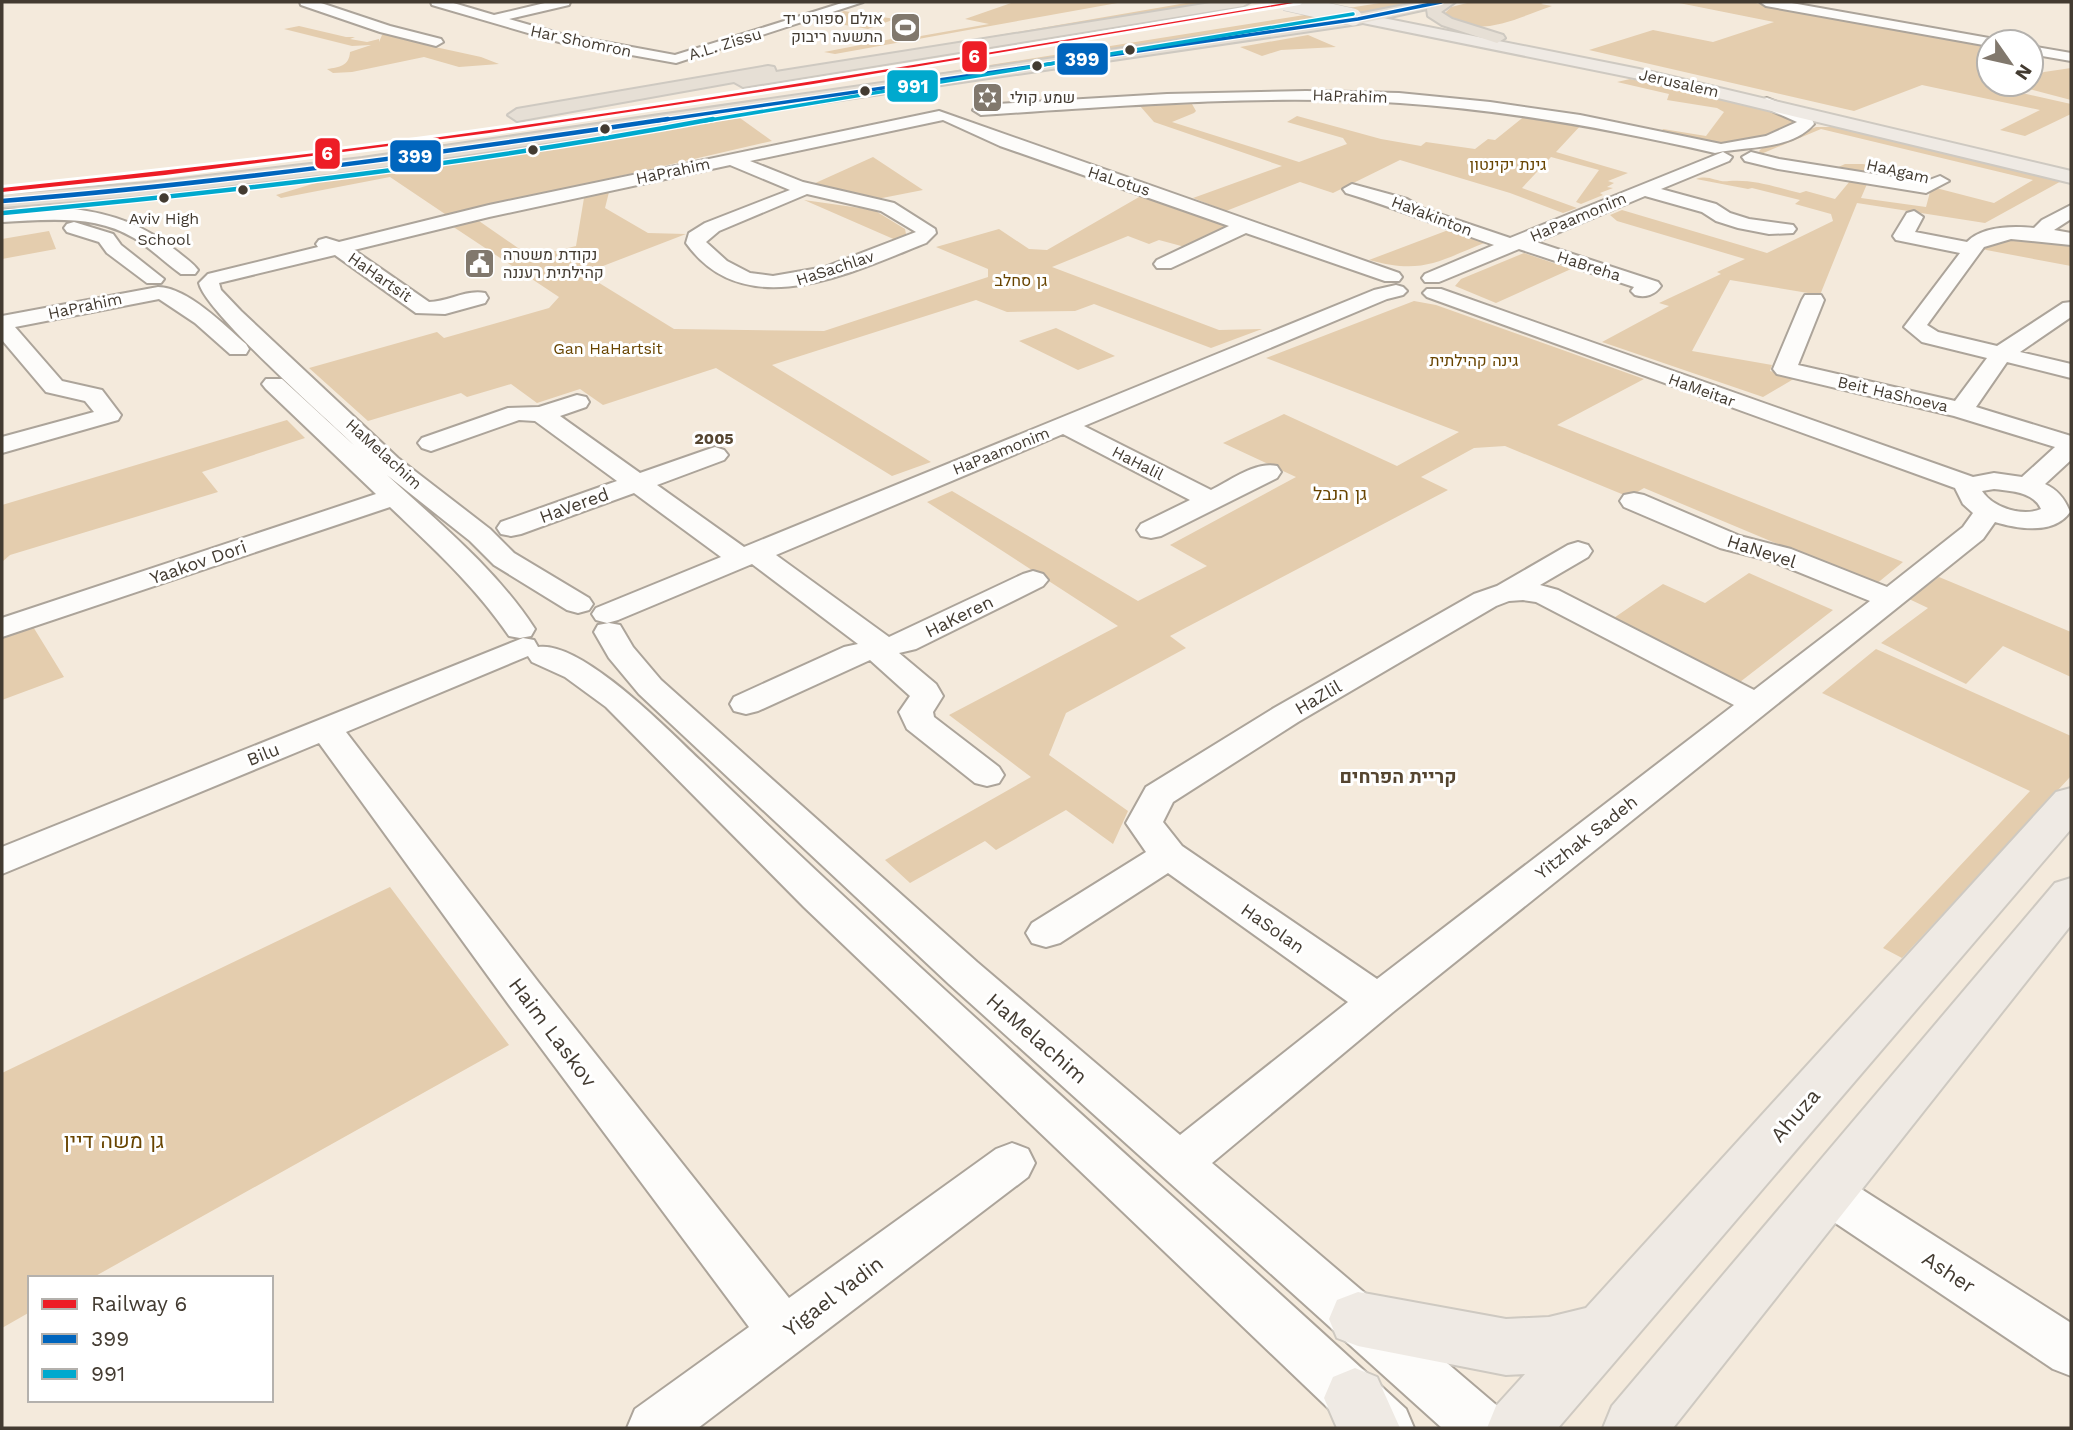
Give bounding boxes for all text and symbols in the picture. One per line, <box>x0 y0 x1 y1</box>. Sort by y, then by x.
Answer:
place label: אולם ספורט יד התשעה ריבוק <box>783 9 883 46</box>
sports icon: אולם ספורט יד התשעה ריבוק <box>889 10 923 44</box>
street label: Har Shomron <box>529 21 633 61</box>
street label: A.L. Zissu <box>686 24 764 64</box>
north arrow <box>1975 28 2045 98</box>
line badge: 6 <box>961 40 988 73</box>
line badge: 399 <box>1056 42 1109 76</box>
unlabelled marker <box>1123 43 1137 57</box>
text: 6 <box>968 45 980 68</box>
text: 399 <box>1065 48 1099 71</box>
unlabelled marker <box>1030 59 1044 73</box>
text: N <box>2010 60 2037 84</box>
street label: Jerusalem <box>1637 65 1721 101</box>
line badge: 991 <box>886 69 939 103</box>
text: 991 <box>897 75 929 98</box>
synagogue icon: שמע קולי <box>970 80 1004 114</box>
unlabelled marker <box>858 84 872 98</box>
street label: HaPrahim <box>1312 85 1388 107</box>
place label: שמע קולי <box>1010 88 1075 107</box>
unlabelled marker <box>598 122 612 136</box>
line badge: 6 <box>314 137 341 170</box>
line badge: 399 <box>389 139 442 173</box>
text: 6 <box>321 142 333 165</box>
unlabelled marker <box>526 143 540 157</box>
text: 399 <box>398 145 432 168</box>
street label: HaPrahim <box>634 154 712 188</box>
park label: גינת יקינטון <box>1470 155 1546 174</box>
street label: HaAgam <box>1865 155 1931 187</box>
street label: HaLotus <box>1085 162 1153 200</box>
unlabelled marker <box>236 183 250 197</box>
street label: HaPaamonim <box>1527 188 1629 246</box>
marker: Aviv High School <box>157 191 171 205</box>
street label: HaYakinton <box>1389 192 1475 240</box>
place label: Aviv High School <box>129 209 199 249</box>
place label: נקודת משטרה קהילתית רעננה <box>503 245 604 282</box>
public building icon: נקודת משטרה קהילתית רעננה <box>463 246 497 280</box>
street label: HaSachlav <box>794 246 877 290</box>
street label: HaBreha <box>1555 247 1623 285</box>
street label: HaHartsit <box>344 248 416 306</box>
park label: גן סחלב <box>995 271 1047 290</box>
street label: HaPrahim <box>46 289 124 323</box>
park label: Gan HaHartsit <box>553 339 663 358</box>
park label: גינה קהילתית <box>1430 351 1518 370</box>
street label: HaMeitar <box>1666 369 1739 411</box>
street label: Beit HaShoeva <box>1836 372 1950 416</box>
street label: HaMelachim <box>342 415 426 493</box>
street label: HaPaamonim <box>950 423 1052 479</box>
district label: 2005 <box>694 429 734 448</box>
street label: HaHalil <box>1109 442 1167 484</box>
street label: HaVered <box>537 483 611 527</box>
park label: גן הנבל <box>1313 483 1367 504</box>
street label: HaNevel <box>1725 530 1800 572</box>
street label: Yaakov Dori <box>147 536 249 588</box>
street label: HaKeren <box>921 590 997 642</box>
street label: HaZlil <box>1291 675 1346 719</box>
street label: Bilu <box>244 738 282 770</box>
district label: קריית הפרחים <box>1339 765 1457 788</box>
street label: Yitzhak Sadeh <box>1531 791 1641 883</box>
street label: HaSolan <box>1237 899 1309 957</box>
street label: Haim Laskov <box>504 972 602 1092</box>
street label: HaMelachim <box>981 987 1093 1089</box>
street label: Ahuza <box>1765 1083 1825 1147</box>
park label: גן משה דיין <box>64 1128 164 1153</box>
street label: Asher <box>1918 1246 1981 1299</box>
street label: Yigael Yadin <box>778 1250 888 1342</box>
legend <box>28 1276 273 1402</box>
text: Railway 6 <box>91 1291 187 1316</box>
text: 399 <box>91 1326 129 1351</box>
text: 991 <box>91 1361 125 1386</box>

